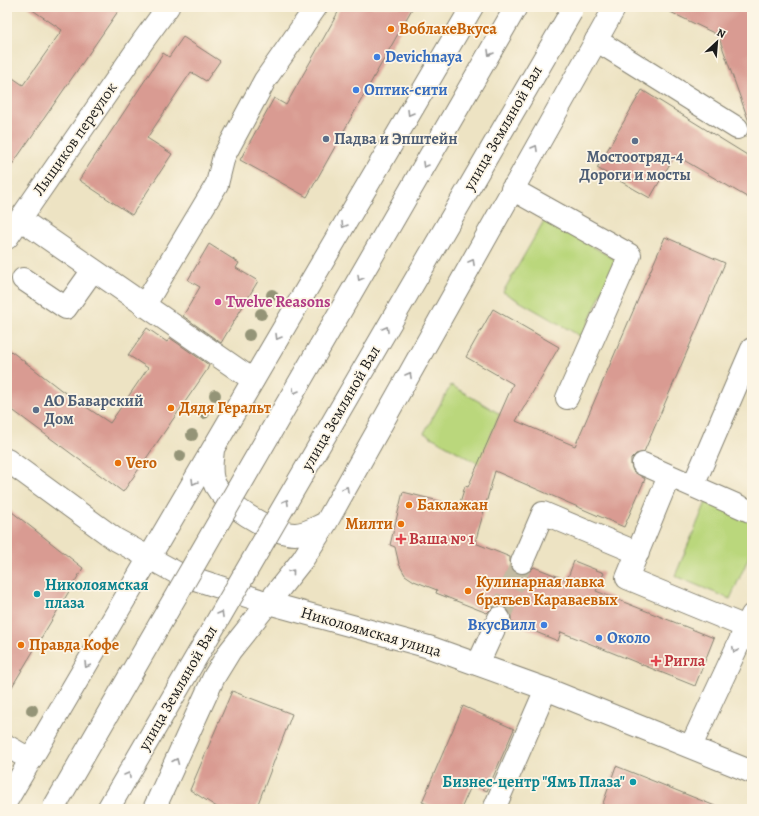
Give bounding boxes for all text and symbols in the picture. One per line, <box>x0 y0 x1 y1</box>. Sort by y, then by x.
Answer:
place label: ВоблакеВкуса <box>399 18 497 40</box>
north arrow <box>697 22 737 62</box>
marker: ВоблакеВкуса <box>386 24 396 34</box>
text: N <box>714 25 728 42</box>
place label: Devichnaya <box>385 46 463 68</box>
one-way arrow <box>487 49 494 56</box>
marker: Devichnaya <box>372 52 382 62</box>
street label: улица Земляной Вал <box>458 61 548 195</box>
street label: Лыщиков переулок <box>28 78 122 200</box>
place label: Оптик-сити <box>364 79 448 101</box>
marker: Оптик-сити <box>351 85 361 95</box>
one-way arrow <box>407 109 415 116</box>
place label: Падва и Эпштейн <box>334 128 458 150</box>
marker: Падва и Эпштейн <box>321 134 331 144</box>
marker: Мостоотряд-4 Дороги и мосты <box>630 136 640 146</box>
one-way arrow <box>530 145 537 152</box>
place label: Мостоотряд-4 Дороги и мосты <box>579 146 691 186</box>
one-way arrow <box>422 161 429 169</box>
one-way arrow <box>341 221 349 228</box>
one-way arrow <box>467 258 474 266</box>
one-way arrow <box>357 274 364 281</box>
place label: Twelve Reasons <box>226 291 331 313</box>
marker: Twelve Reasons <box>213 297 223 307</box>
one-way arrow <box>382 326 389 333</box>
one-way arrow <box>275 333 282 340</box>
street label: улица Земляной Вал <box>296 341 386 475</box>
one-way arrow <box>404 372 411 379</box>
one-way arrow <box>292 387 299 394</box>
place label: АО Баварский Дом <box>43 390 144 430</box>
place label: Дядя Геральт <box>179 397 272 419</box>
marker: Дядя Геральт <box>166 403 176 413</box>
marker: АО Баварский Дом <box>31 405 41 415</box>
place label: Vero <box>125 452 157 474</box>
marker: Vero <box>113 458 123 468</box>
one-way arrow <box>191 478 198 485</box>
one-way arrow <box>341 486 348 493</box>
place label: Баклажан <box>417 494 488 516</box>
one-way arrow <box>282 499 289 506</box>
marker: Баклажан <box>404 500 414 510</box>
place label: Милти <box>345 513 393 535</box>
marker: Милти <box>396 519 406 529</box>
place label: Ваша № 1 <box>409 528 475 550</box>
marker: Ваша № 1 <box>396 534 406 544</box>
one-way arrow <box>288 570 295 577</box>
place label: Кулинарная лавка братьев Караваевых <box>476 571 619 611</box>
place label: Николоямская плаза <box>45 574 149 614</box>
marker: Кулинарная лавка братьев Караваевых <box>463 586 473 596</box>
marker: Николоямская плаза <box>32 589 42 599</box>
street label: Николоямская улица <box>298 601 445 663</box>
one-way arrow <box>216 611 223 618</box>
place label: ВкусВилл <box>468 614 536 636</box>
marker: ВкусВилл <box>539 620 549 630</box>
street label: улица Земляной Вал <box>133 621 223 755</box>
place label: Около <box>607 627 650 649</box>
marker: Около <box>594 633 604 643</box>
place label: Правда Кофе <box>29 634 119 656</box>
marker: Правда Кофе <box>16 640 26 650</box>
one-way arrow <box>732 645 740 653</box>
place label: Ригла <box>664 650 706 672</box>
marker: Ригла <box>651 656 661 666</box>
one-way arrow <box>84 661 91 668</box>
one-way arrow <box>171 757 179 765</box>
place label: Бизнес-центр "Ямъ Плаза" <box>442 771 625 793</box>
one-way arrow <box>123 772 130 779</box>
marker: Бизнес-центр "Ямъ Плаза" <box>628 777 638 787</box>

